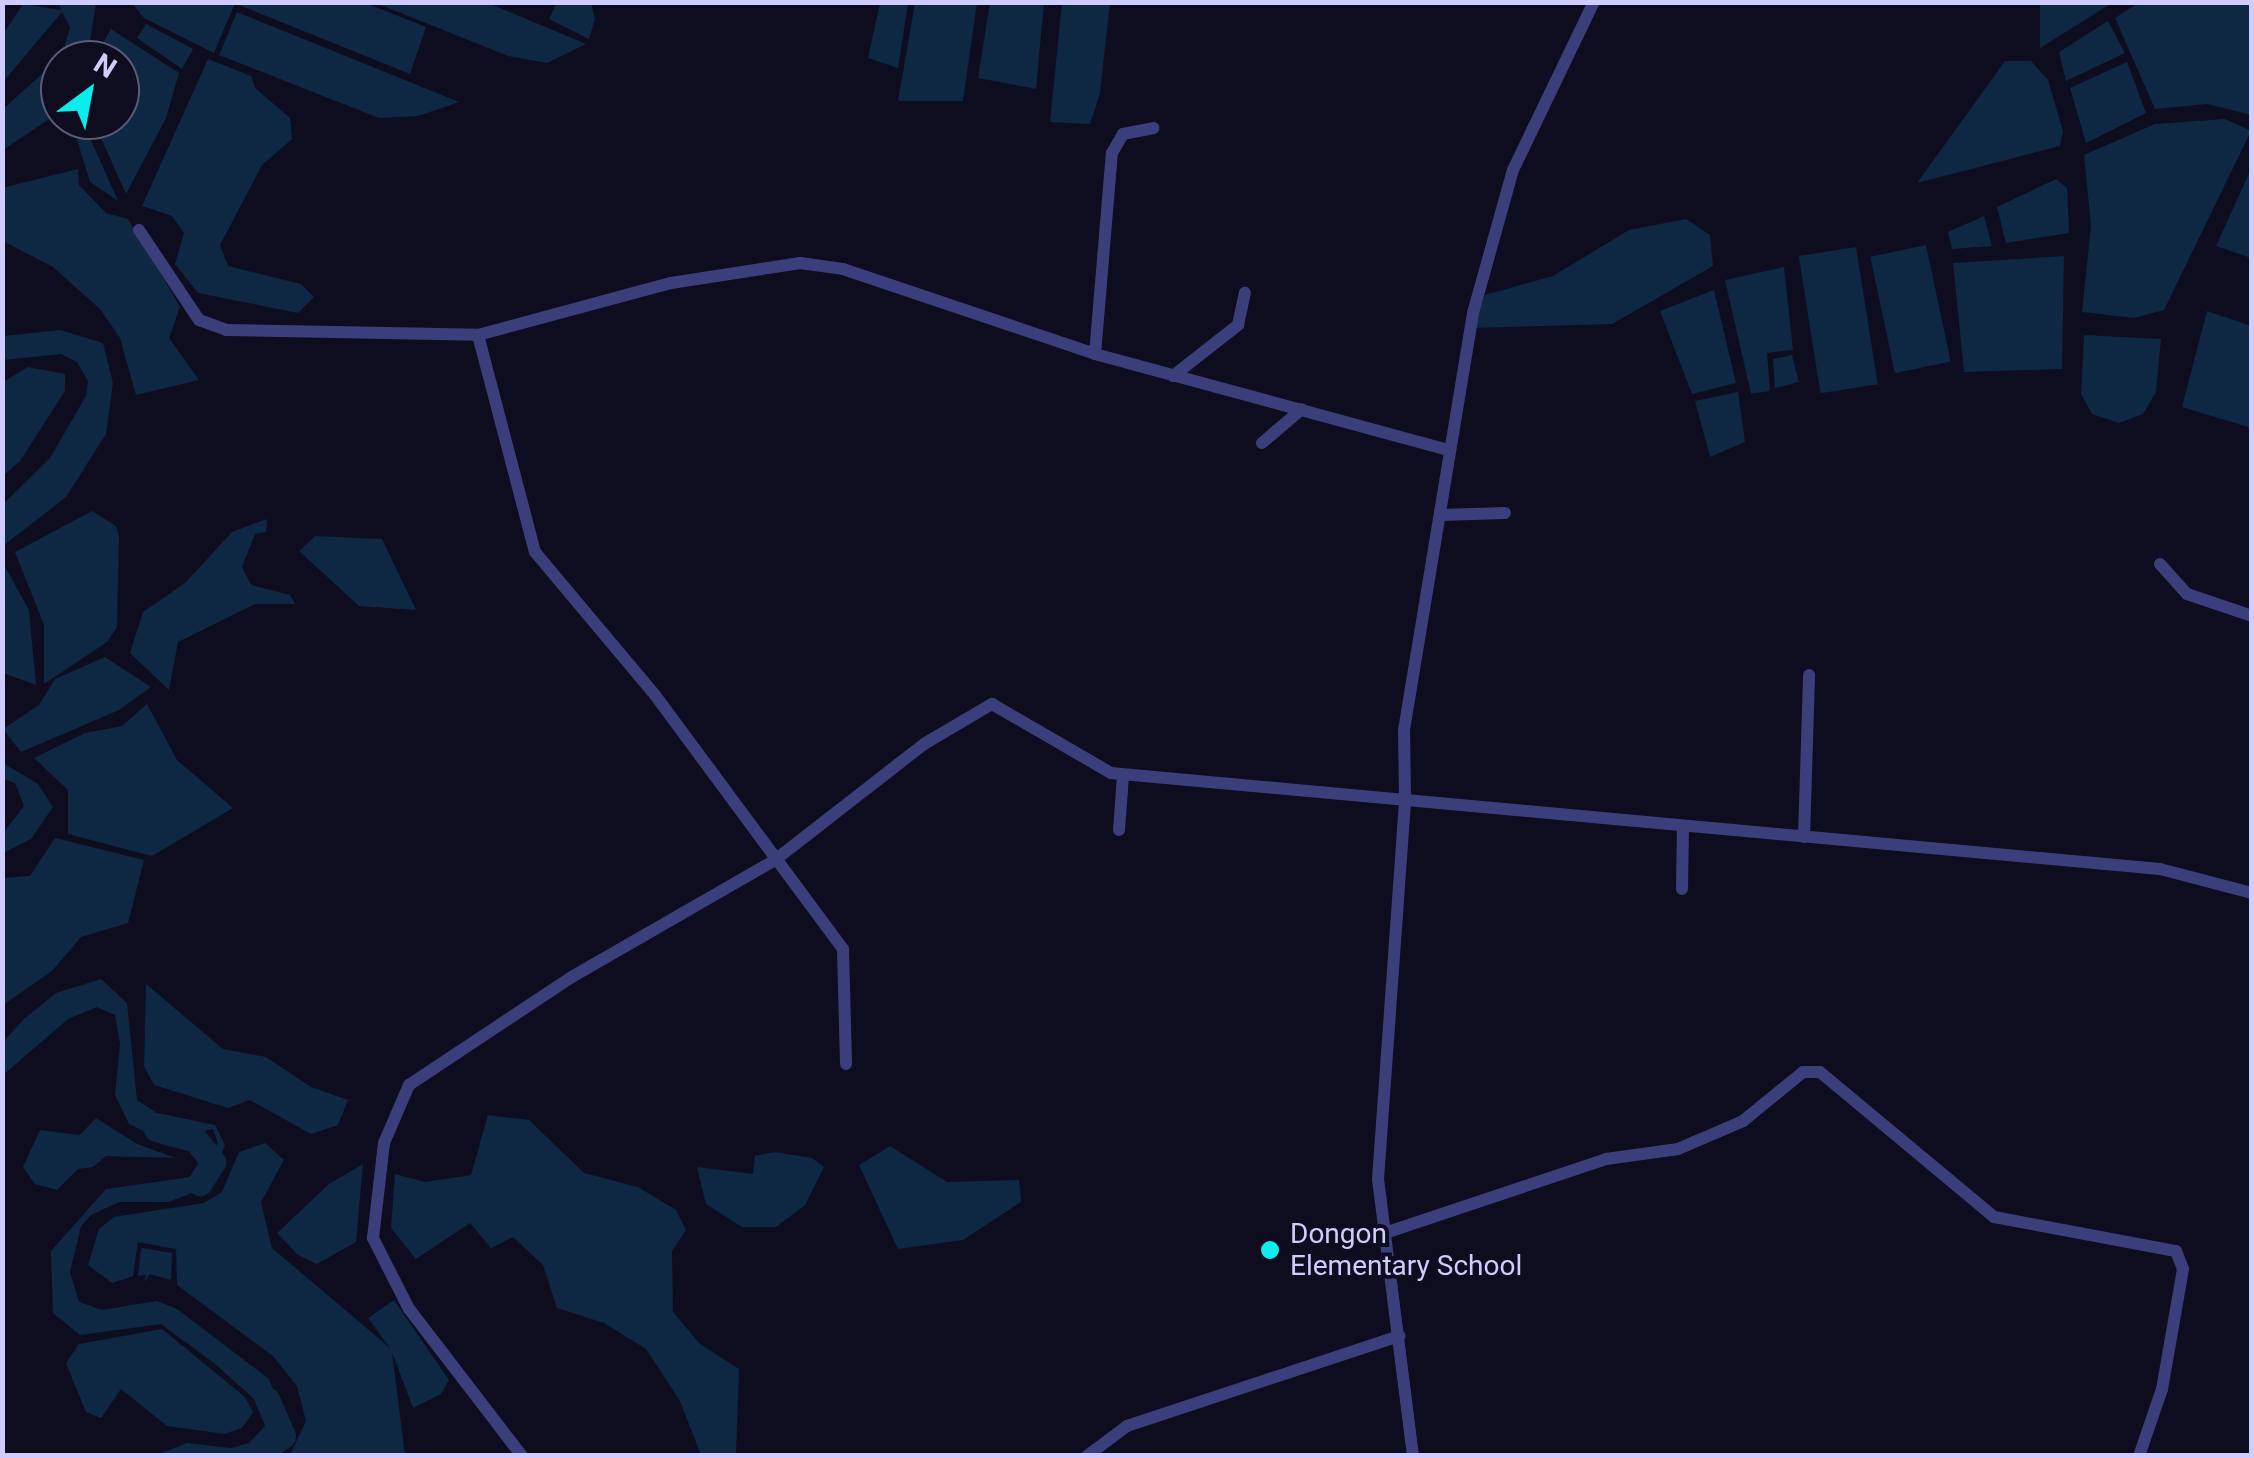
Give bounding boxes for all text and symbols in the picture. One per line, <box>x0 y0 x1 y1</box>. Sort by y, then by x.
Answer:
north arrow <box>40 40 140 140</box>
text: N <box>88 47 122 85</box>
place label: Dongon Elementary School <box>1290 1217 1522 1283</box>
marker: Dongon Elementary School <box>1259 1239 1281 1261</box>

